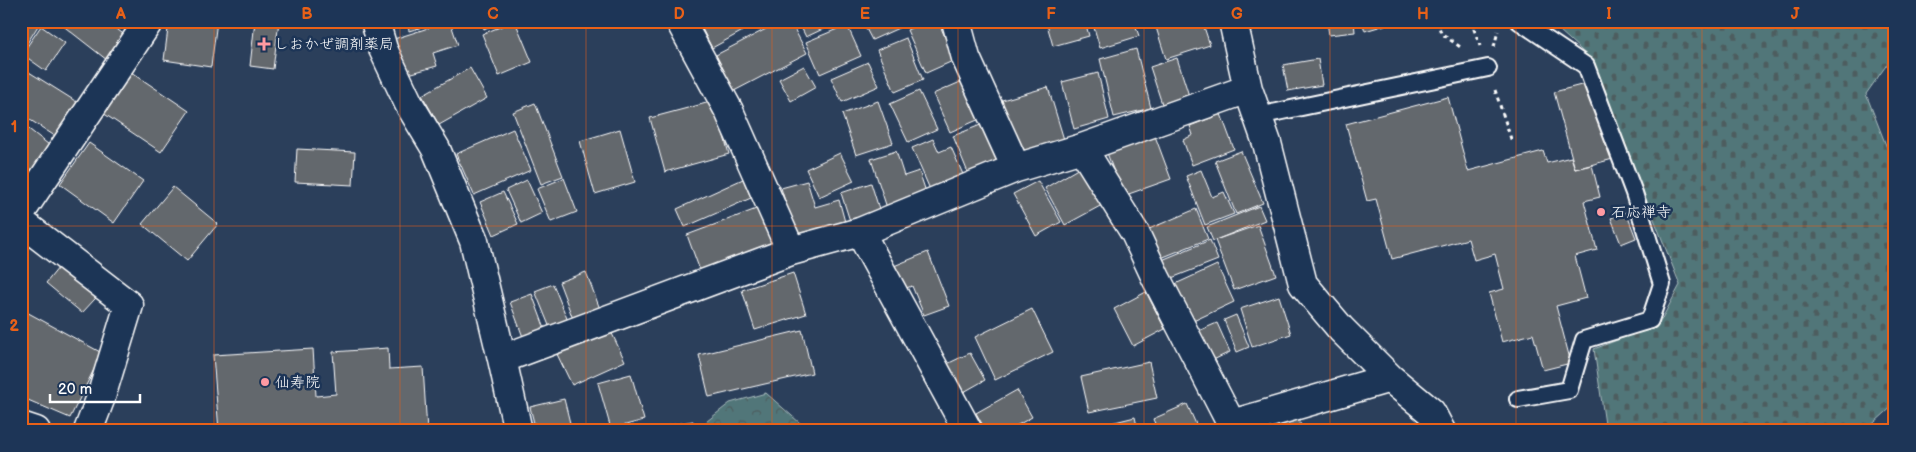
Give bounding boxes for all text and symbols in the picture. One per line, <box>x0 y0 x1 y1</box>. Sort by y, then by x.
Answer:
text: A <box>115 5 126 24</box>
text: B <box>301 5 313 24</box>
text: C <box>487 5 499 24</box>
text: D <box>673 5 685 24</box>
text: E <box>860 5 870 24</box>
text: F <box>1046 5 1056 24</box>
text: G <box>1231 5 1243 24</box>
text: H <box>1417 5 1429 24</box>
text: I <box>1606 5 1612 24</box>
text: J <box>1791 5 1800 24</box>
place label: しおかぜ調剤薬局 <box>274 35 394 54</box>
marker: しおかぜ調剤薬局 <box>258 38 270 50</box>
text: 1 <box>11 118 17 137</box>
place label: 石応禅寺 <box>1611 203 1671 222</box>
marker: 石応禅寺 <box>1595 206 1607 218</box>
text: 2 <box>9 317 19 336</box>
scale bar <box>50 372 140 404</box>
place label: 仙寿院 <box>275 373 320 392</box>
marker: 仙寿院 <box>259 376 271 388</box>
text: 20 m <box>58 380 92 399</box>

